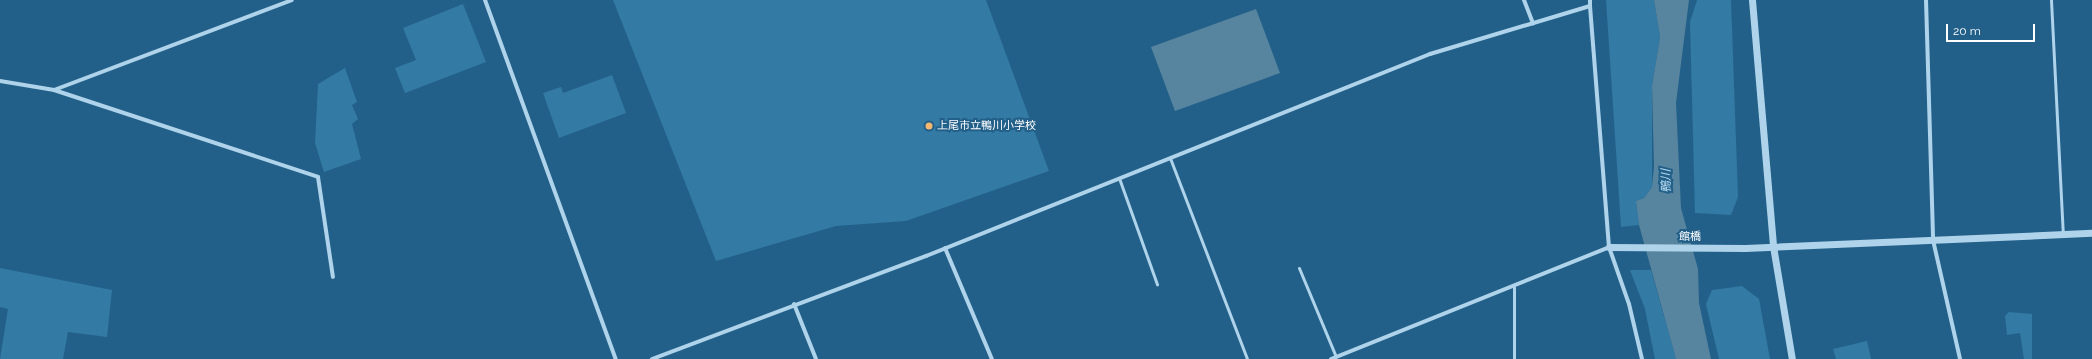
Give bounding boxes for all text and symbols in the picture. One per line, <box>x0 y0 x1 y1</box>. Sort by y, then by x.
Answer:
scale bar <box>1948 16 2037 42</box>
text: 20 m <box>1953 24 1981 38</box>
place label: 上尾市立鴨川小学校 <box>937 119 1036 133</box>
marker: 上尾市立鴨川小学校 <box>924 121 934 131</box>
water label: 鴨川 <box>1660 169 1674 193</box>
street label: 館橋 <box>1679 230 1701 244</box>

